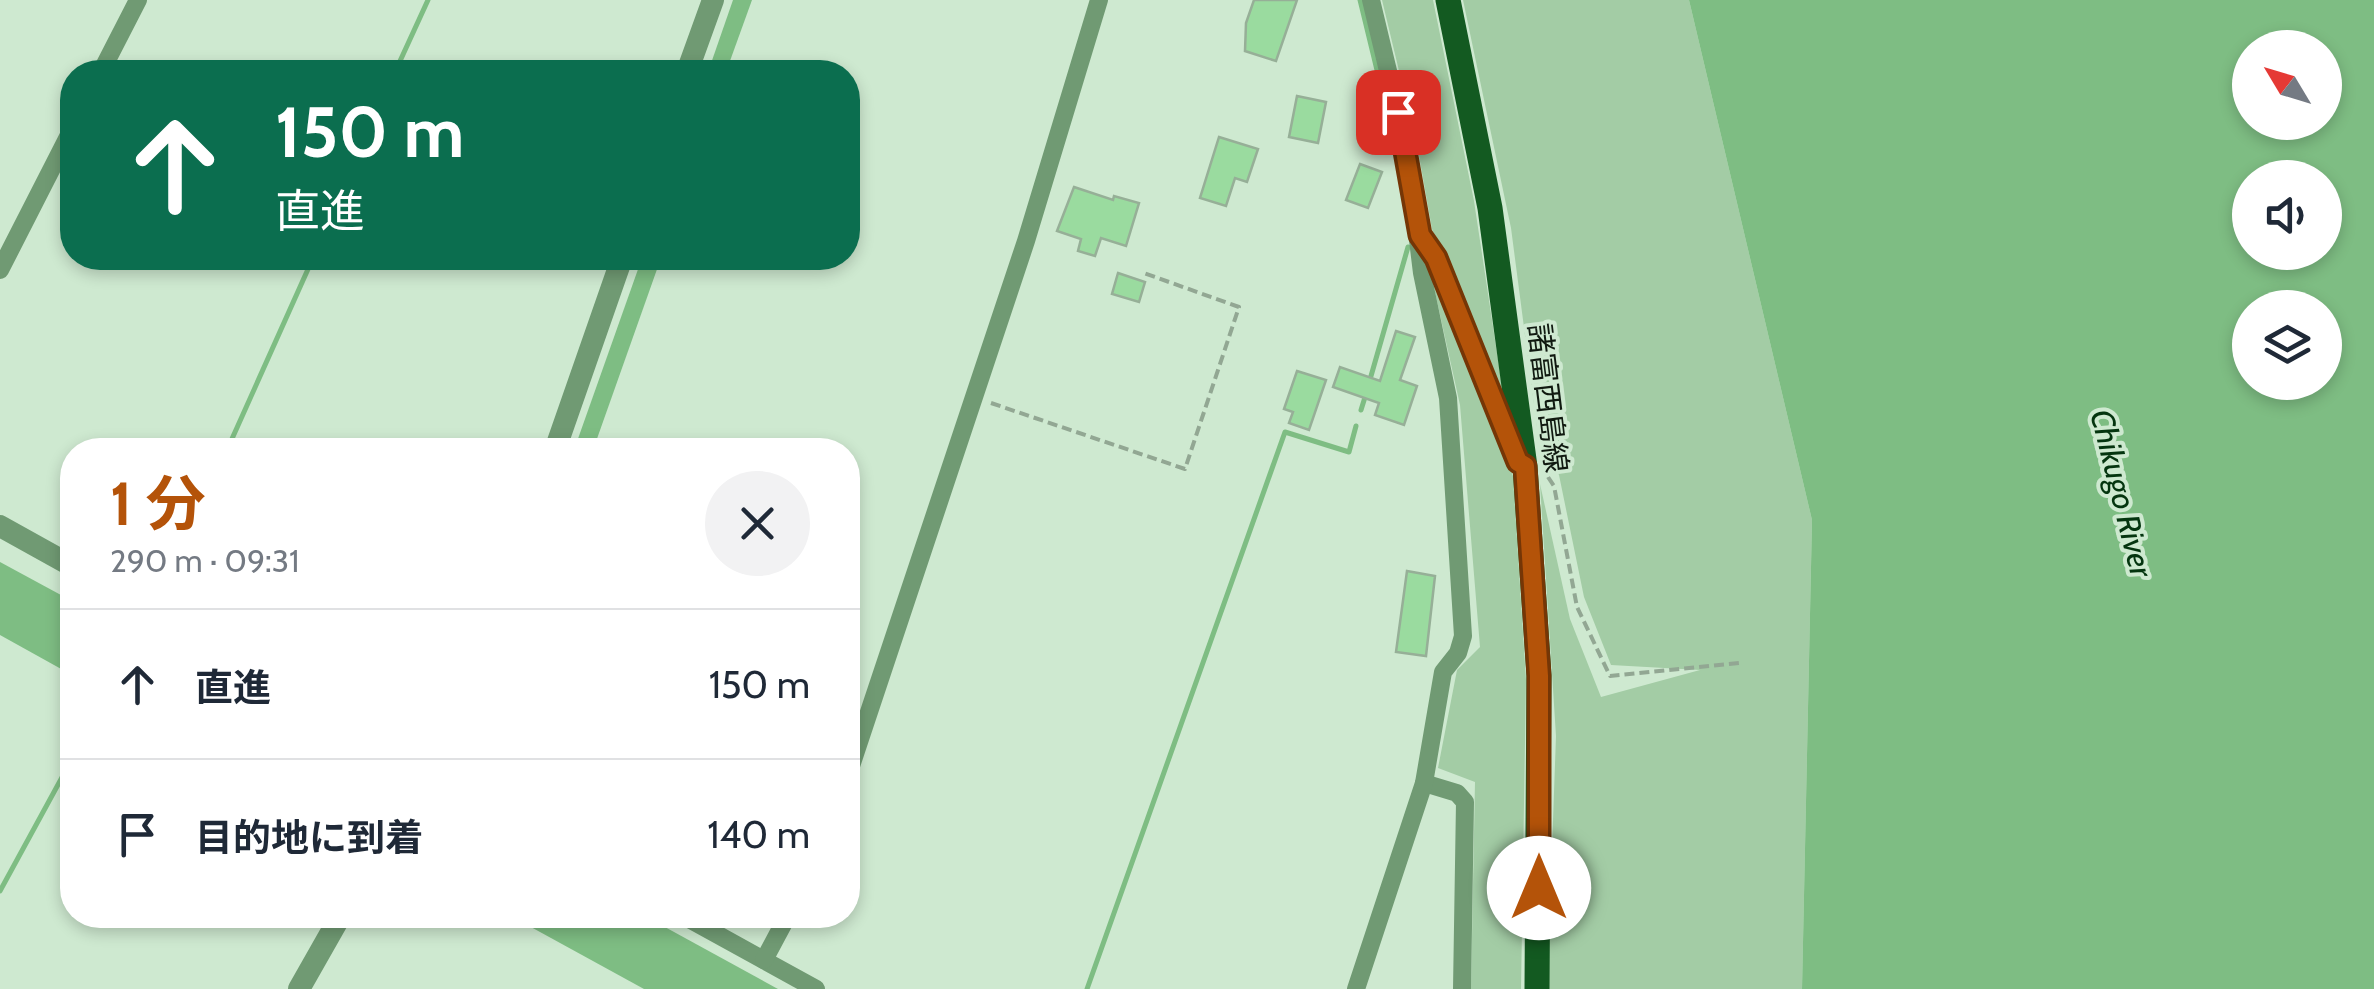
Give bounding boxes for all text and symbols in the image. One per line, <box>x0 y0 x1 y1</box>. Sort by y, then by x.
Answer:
north arrow <box>2232 30 2342 140</box>
map controls <box>2232 30 2342 400</box>
pin <box>1356 70 1441 155</box>
icon: arrive <box>1371 85 1426 140</box>
text: 150 m <box>275 89 464 175</box>
icon: ahead <box>110 100 240 230</box>
button: sound <box>2232 160 2342 270</box>
text: 直進 <box>275 184 365 238</box>
button: layers <box>2232 290 2342 400</box>
street label: 諸富西島線 <box>1520 321 1576 475</box>
water label: Chikugo River <box>2082 405 2162 582</box>
text: 1 分 <box>110 467 206 540</box>
button: close <box>705 471 810 576</box>
text: 290 m · 09:31 <box>110 541 299 580</box>
icon: ahead <box>110 657 165 712</box>
text: 150 m <box>709 661 810 708</box>
text: 直進 <box>195 664 271 711</box>
icon: arrive <box>110 807 165 862</box>
text: 140 m <box>707 811 810 858</box>
text: 目的地に到着 <box>195 814 423 861</box>
position arrow <box>1487 836 1591 940</box>

